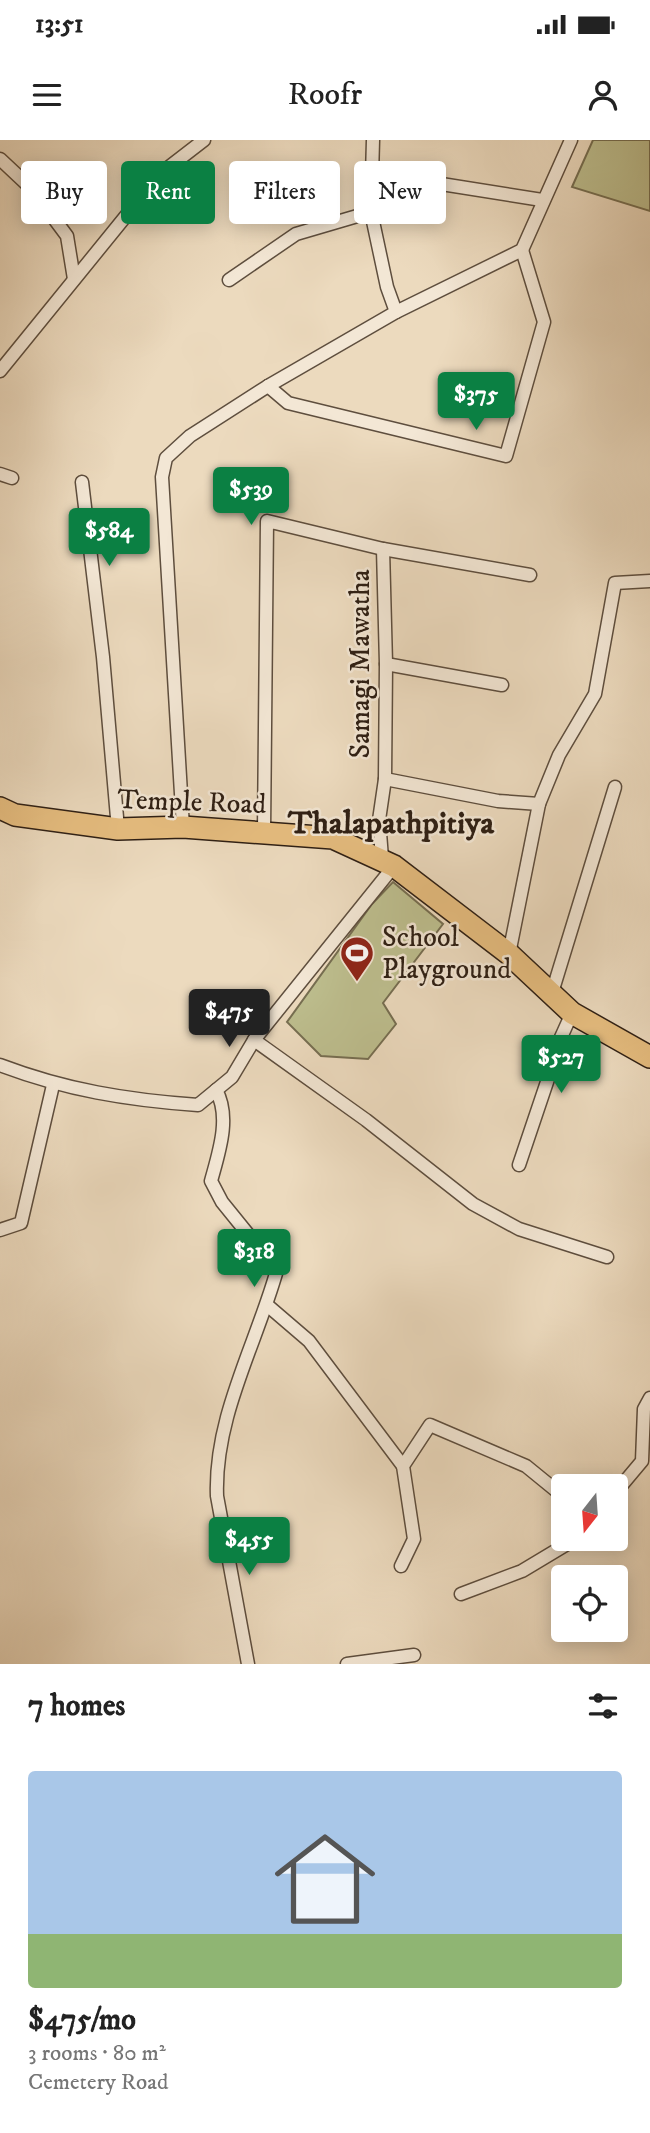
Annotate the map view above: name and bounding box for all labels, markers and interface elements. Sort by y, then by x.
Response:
text: 13:51 [35,8,84,41]
text: Roofr [288,75,362,115]
icon: menu [28,76,66,114]
icon: person [584,76,622,114]
chip: Buy [21,161,107,224]
chip: Rent [121,161,215,224]
chip: Filters [229,161,340,224]
chip: New [354,161,446,224]
pin: $375 [435,372,517,432]
text: $375 [454,380,498,409]
pin: $539 [210,468,292,527]
text: $539 [229,475,273,504]
pin: $584 [68,508,150,568]
text: $584 [85,516,133,545]
street label: Samagi Mawatha [343,569,378,759]
street label: Temple Road [117,782,267,822]
district label: Thalapathpitiya [287,804,494,844]
place label: School Playground [382,920,511,987]
sports icon: School Playground [338,934,376,983]
pin: $475 [188,990,270,1049]
text: $475 [205,997,253,1026]
pin: $527 [520,1035,602,1095]
text: $527 [538,1043,584,1072]
pin: $318 [213,1230,295,1289]
text: $318 [233,1237,275,1266]
north arrow [551,1474,628,1550]
map controls [551,1474,628,1642]
pin: $455 [208,1518,290,1577]
text: $455 [225,1525,273,1554]
button: locate [551,1565,628,1642]
icon: filters [584,1687,622,1725]
text: 7 homes [28,1688,125,1725]
icon: home [262,1816,388,1942]
text: $475/mo [28,2002,136,2039]
text: 3 rooms · 80 m² [28,2039,166,2068]
text: Cemetery Road [28,2068,168,2097]

